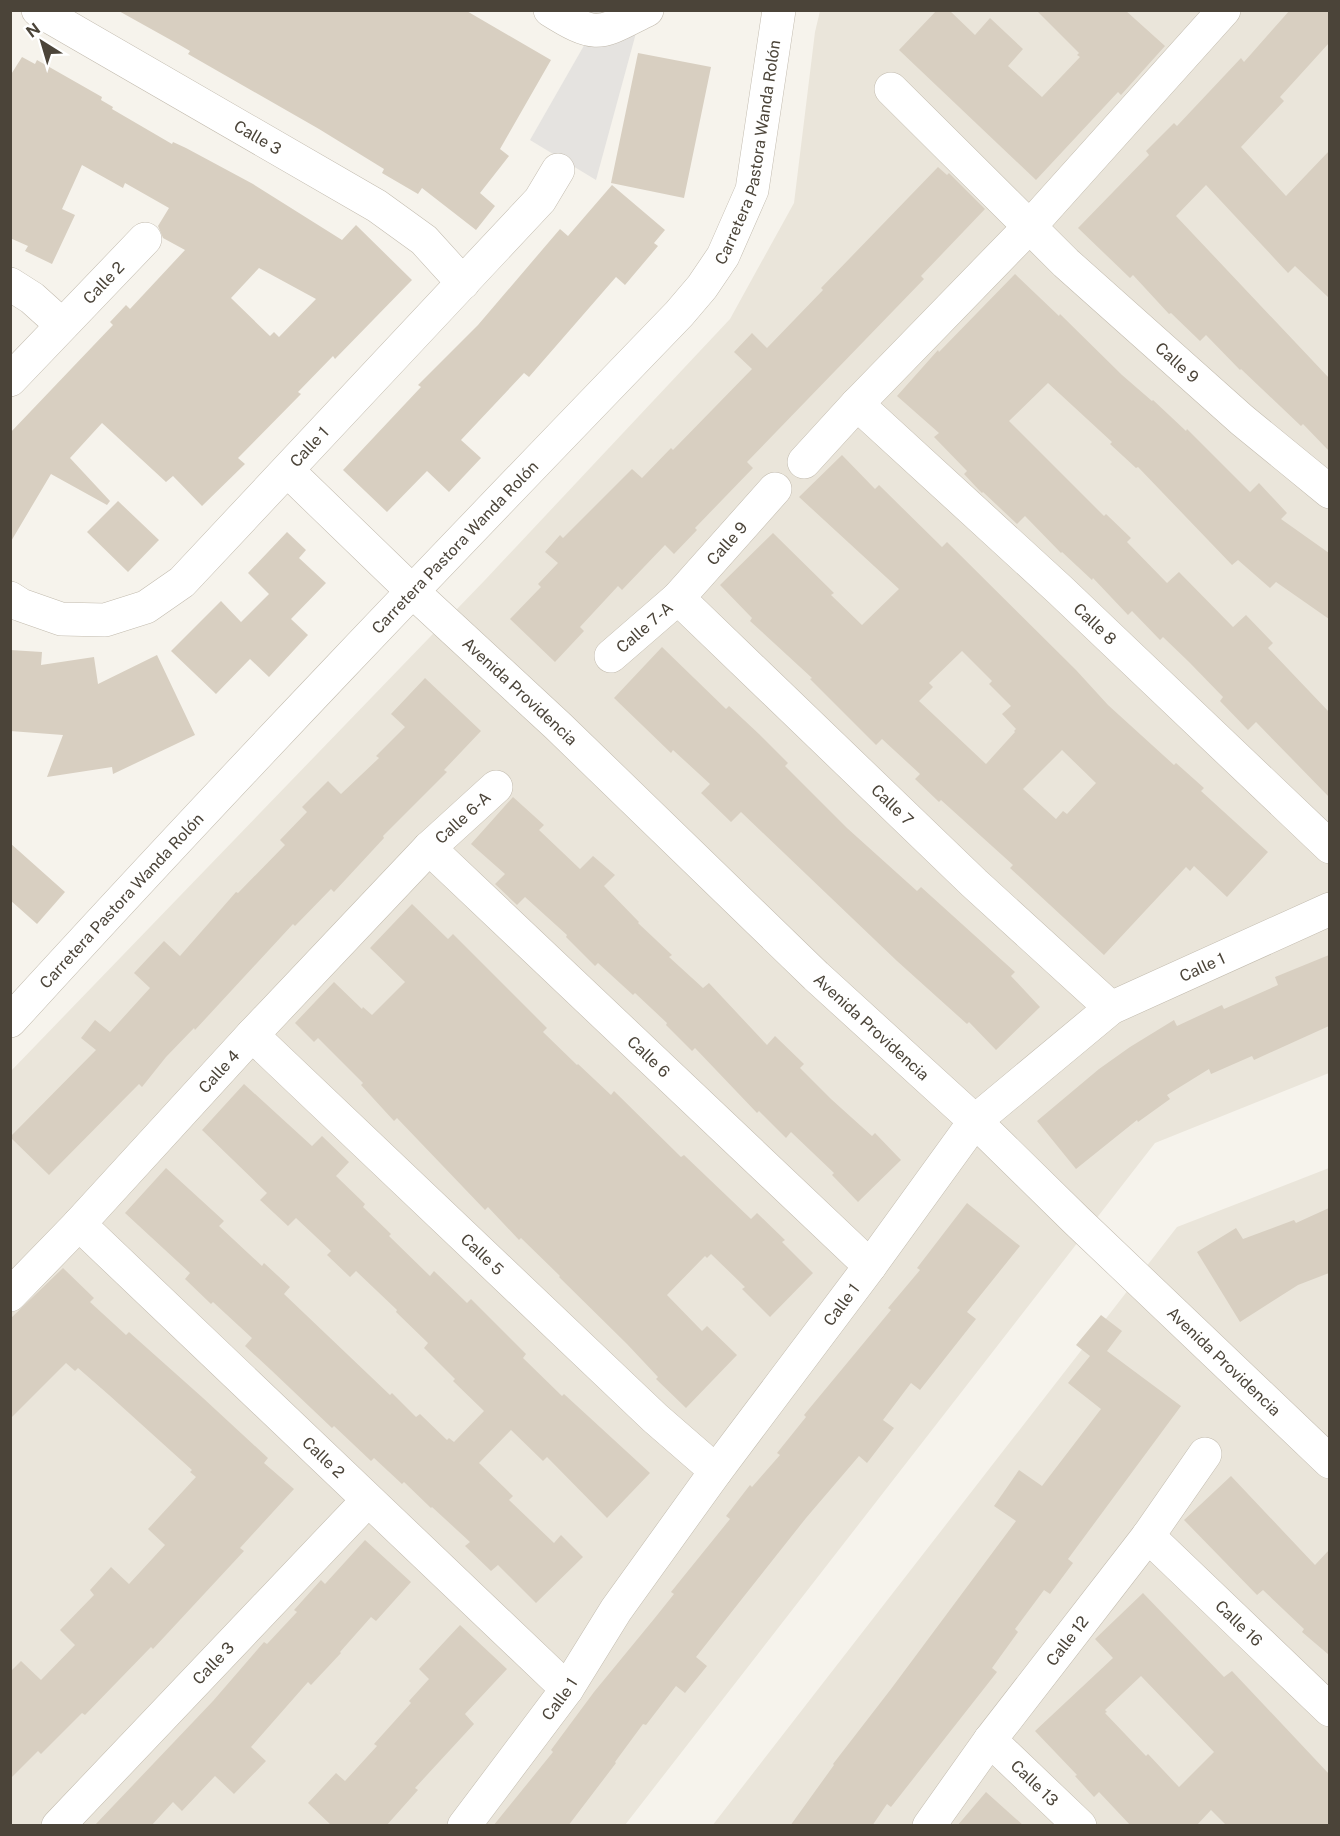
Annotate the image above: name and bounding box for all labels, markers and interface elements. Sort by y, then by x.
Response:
north arrow [12,12,72,72]
text: N [23,19,44,42]
street label: Carretera Pastora Wanda Rolón [711,39,784,269]
street label: Calle 3 [230,116,285,159]
street label: Calle 2 [79,258,128,308]
street label: Calle 9 [1151,338,1203,387]
street label: Calle 1 [286,423,333,471]
street label: Carretera Pastora Wanda Rolón [368,457,542,638]
street label: Calle 9 [703,518,751,569]
street label: Calle 7-A [613,598,677,657]
street label: Calle 8 [1070,599,1120,649]
street label: Avenida Providencia [459,634,581,749]
street label: Calle 7 [867,780,917,830]
street label: Calle 6-A [431,788,495,848]
street label: Carretera Pastora Wanda Rolón [36,809,208,992]
street label: Calle 1 [1177,949,1228,986]
street label: Avenida Providencia [810,970,933,1085]
street label: Calle 6 [623,1032,674,1081]
street label: Calle 4 [195,1046,244,1097]
street label: Calle 5 [457,1230,508,1279]
street label: Calle 1 [820,1280,864,1330]
street label: Avenida Providencia [1163,1303,1285,1420]
street label: Calle 2 [298,1433,348,1482]
street label: Calle 16 [1211,1596,1266,1650]
street label: Calle 12 [1042,1612,1092,1670]
street label: Calle 3 [189,1638,238,1689]
street label: Calle 1 [538,1674,582,1724]
street label: Calle 13 [1007,1756,1062,1810]

